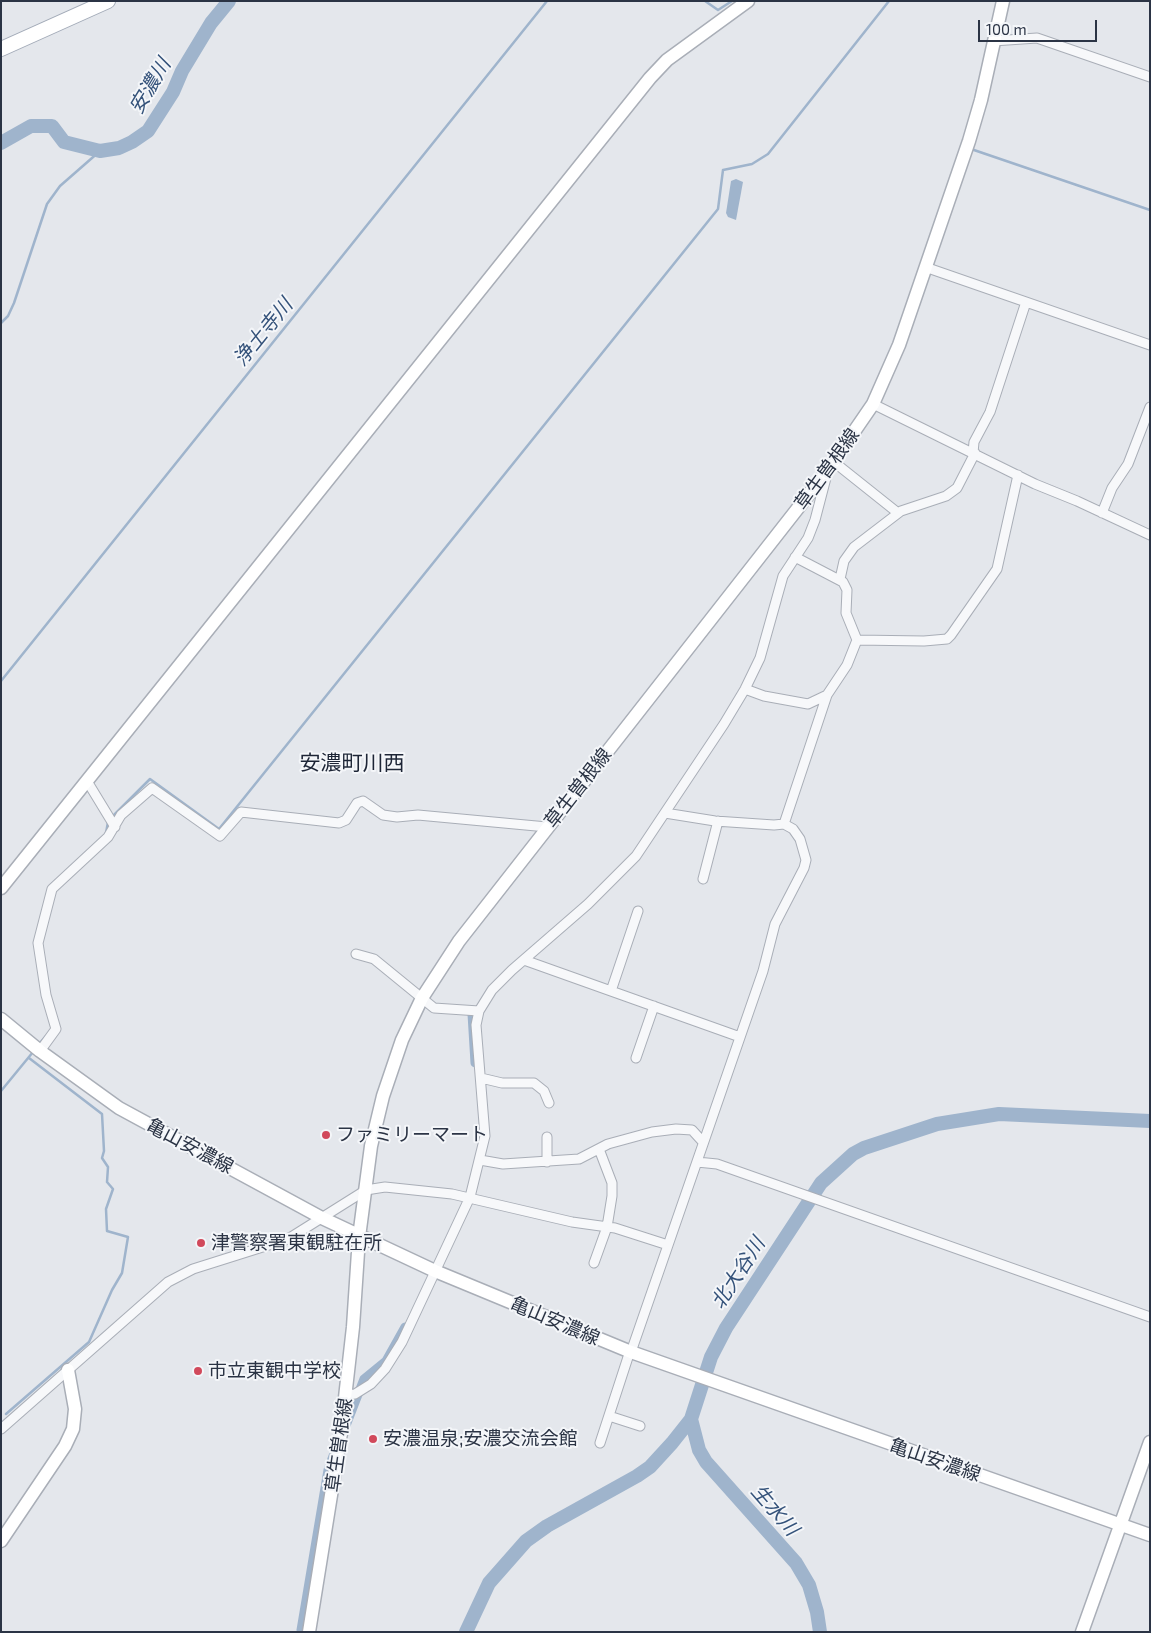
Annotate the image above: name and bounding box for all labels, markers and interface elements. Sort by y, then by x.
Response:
scale bar [981,10,1100,42]
text: 100 m [986,20,1027,38]
water label: 安濃川 [124,54,176,118]
water label: 浄土寺川 [229,293,297,371]
street label: 草生曽根線 [790,424,864,514]
street label: 草生曽根線 [540,744,616,832]
district label: 安濃町川西 [300,750,404,776]
street label: 亀山安濃線 [143,1114,237,1178]
place label: ファミリーマート [336,1124,488,1146]
marker: ファミリーマート [320,1129,332,1141]
place label: 津警察署東観駐在所 [211,1232,382,1254]
water label: 北大谷川 [706,1233,770,1313]
marker: 津警察署東観駐在所 [195,1237,207,1249]
street label: 亀山安濃線 [507,1292,603,1350]
place label: 市立東観中学校 [208,1360,341,1382]
marker: 市立東観中学校 [192,1365,204,1377]
street label: 草生曽根線 [321,1396,357,1494]
place label: 安濃温泉;安濃交流会館 [383,1428,578,1450]
marker: 安濃温泉;安濃交流会館 [367,1433,379,1445]
street label: 亀山安濃線 [886,1434,984,1486]
water label: 生水川 [746,1479,804,1541]

